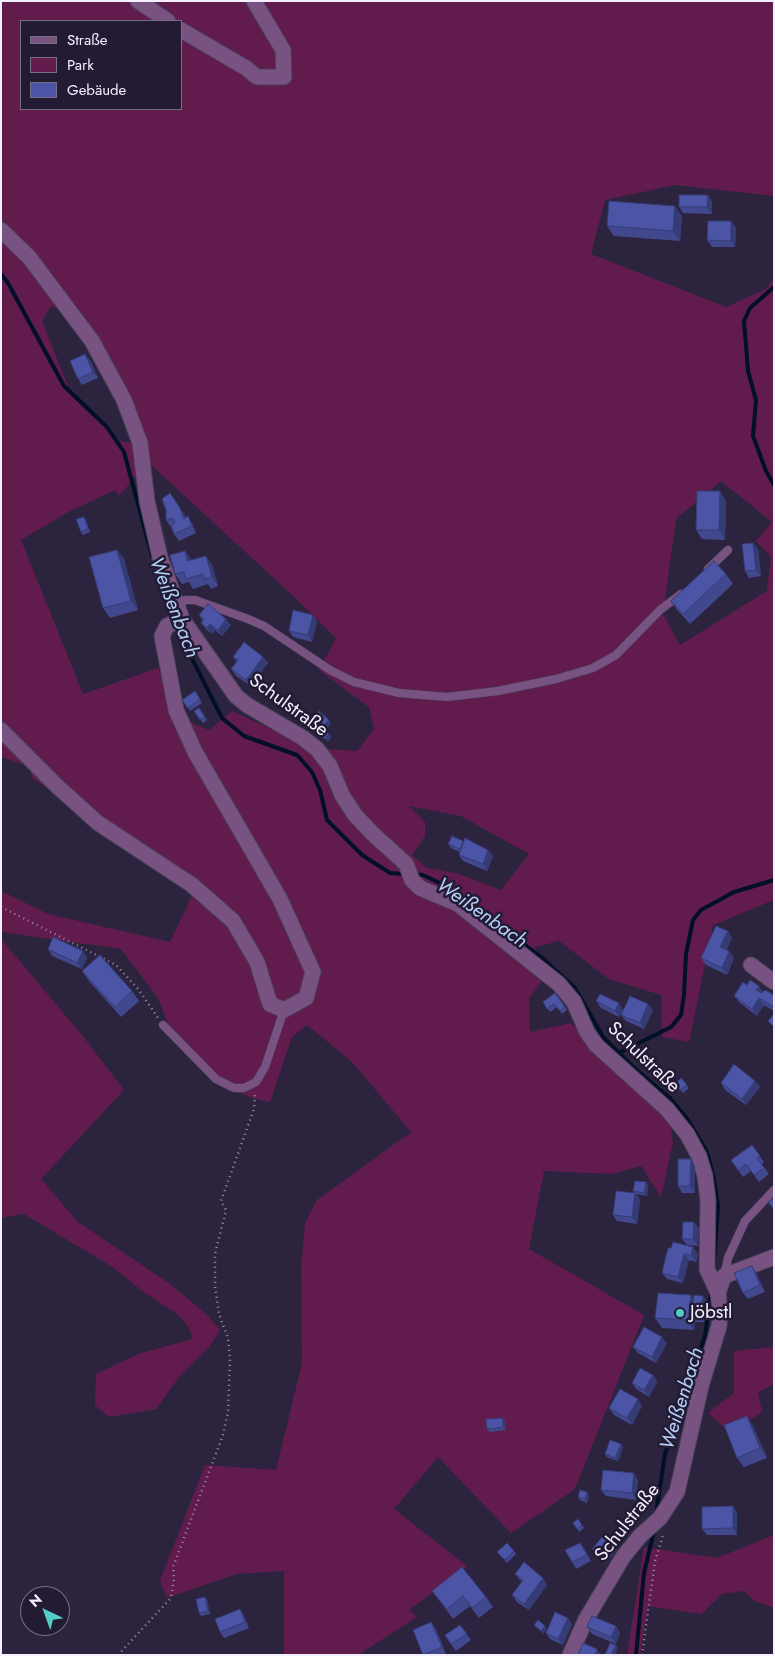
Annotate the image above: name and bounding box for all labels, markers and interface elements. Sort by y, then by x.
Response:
legend [20,20,182,110]
text: Straße [67,29,107,51]
text: Park [67,54,94,76]
text: Gebäude [67,79,126,101]
water label: Weißenbach [143,554,203,662]
street label: Schulstraße [244,670,332,742]
water label: Weißenbach [431,874,531,954]
street label: Schulstraße [602,1018,684,1098]
place label: Jöbstl [690,1302,732,1324]
marker: Jöbstl [674,1307,686,1319]
water label: Weißenbach [656,1345,710,1453]
street label: Schulstraße [591,1480,665,1566]
north arrow [20,1586,70,1636]
text: N [25,1589,46,1612]

